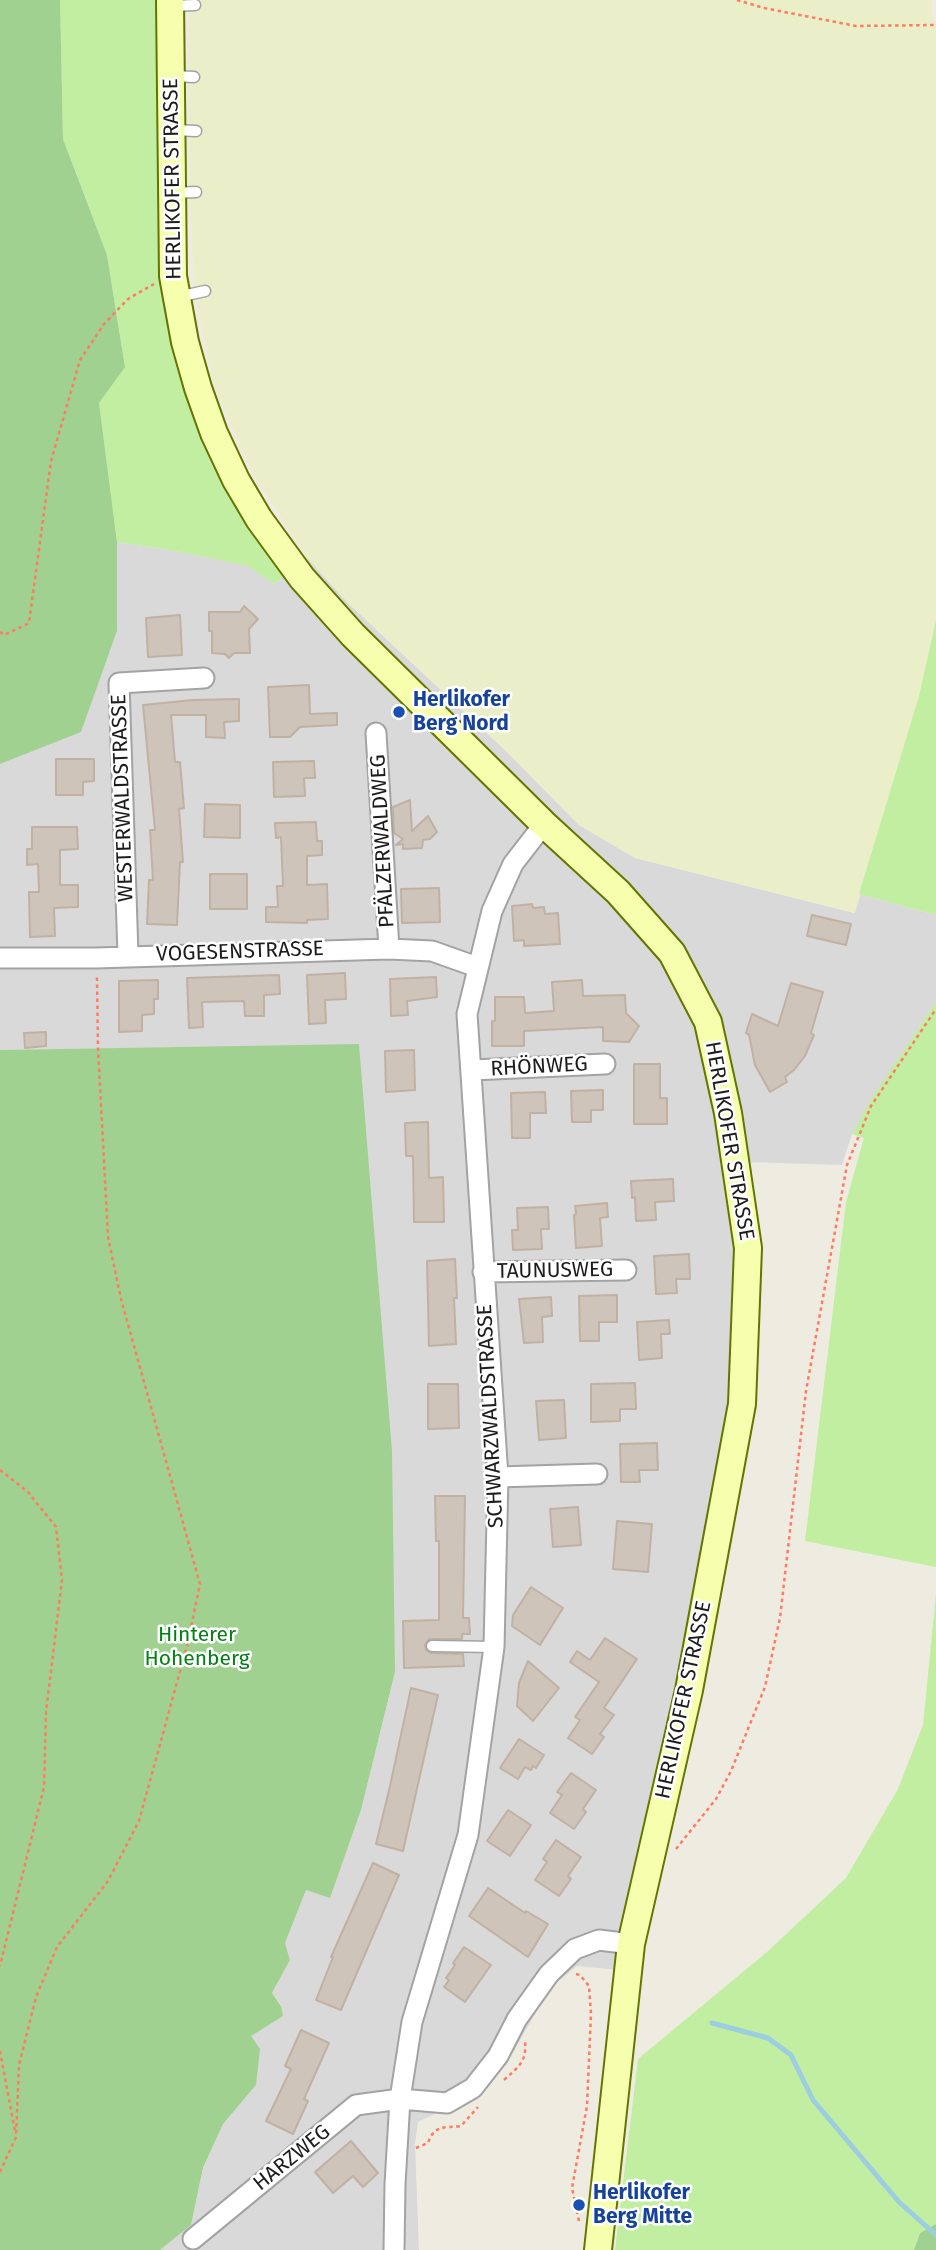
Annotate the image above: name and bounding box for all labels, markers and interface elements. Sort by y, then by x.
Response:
street label: HERLIKOFER STRASSE [159,78,187,280]
place label: Herlikofer Berg Nord [413,687,510,737]
street label: WESTERWALDSTRASSE [107,694,139,902]
marker: Herlikofer Berg Nord [391,704,407,720]
street label: PFÄLZERWALDWEG [366,754,400,928]
street label: VOGESENSTRASSE [156,936,324,968]
street label: HERLIKOFER STRASSE [699,1039,759,1243]
street label: RHÖNWEG [490,1052,588,1082]
street label: TAUNUSWEG [497,1257,613,1285]
street label: SCHWARZWALDSTRASSE [473,1303,509,1529]
street label: HERLIKOFER STRASSE [651,1599,717,1801]
park label: Hinterer Hohenberg [144,1622,250,1672]
street label: HARZWEG [249,2119,335,2197]
place label: Herlikofer Berg Mitte [593,2180,692,2230]
marker: Herlikofer Berg Mitte [571,2197,587,2213]

